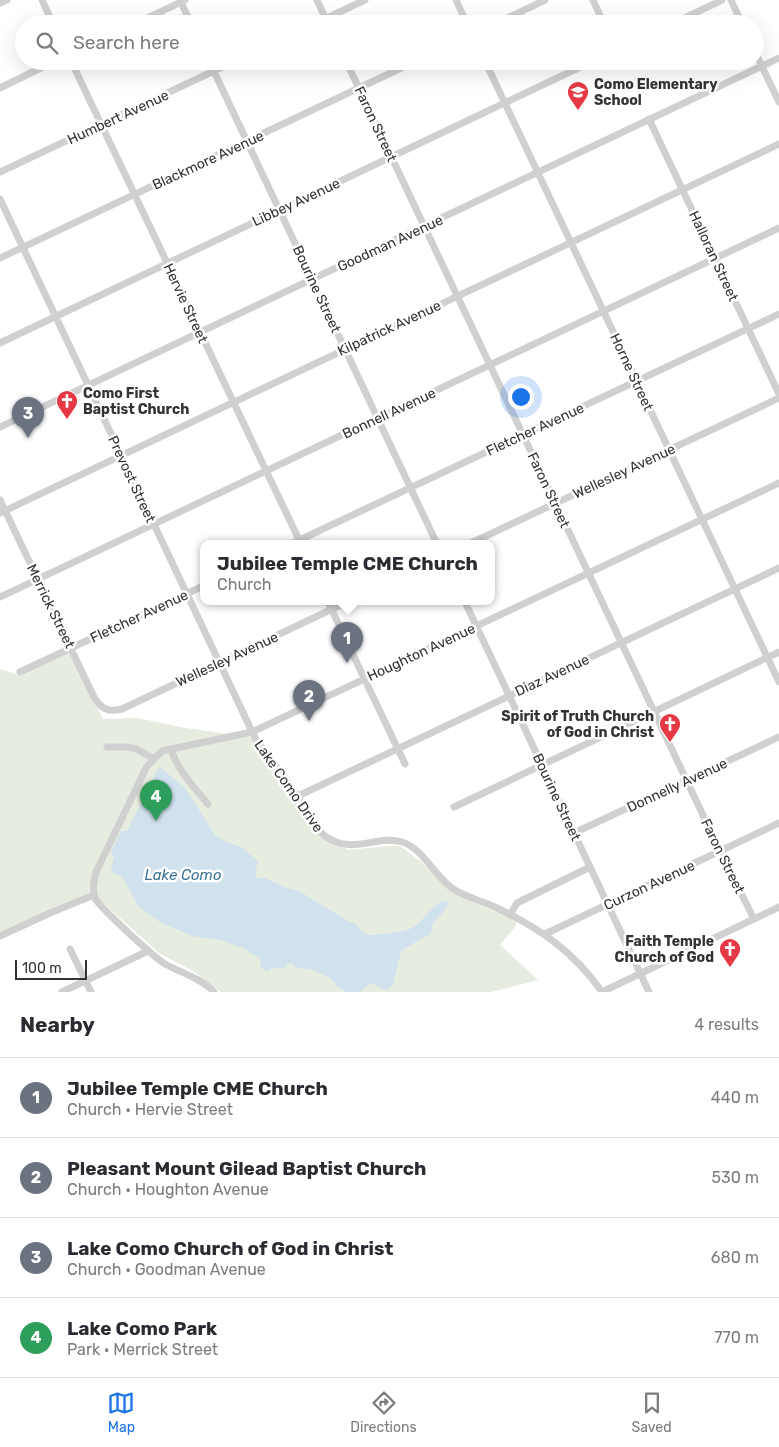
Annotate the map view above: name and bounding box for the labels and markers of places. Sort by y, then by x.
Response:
place label: Como Elementary School [594,76,718,109]
school or university icon: Como Elementary School [566,80,590,111]
place label: Como First Baptist Church [83,385,189,418]
church icon: Como First Baptist Church [55,389,79,420]
pin: 3 [12,397,44,438]
pin: 1 [331,622,363,663]
pin: 2 [293,680,325,721]
place label: Spirit of Truth Church of God in Christ [501,708,654,741]
church icon: Spirit of Truth Church of God in Christ [658,712,682,743]
pin: 4 [140,780,172,821]
place label: Faith Temple Church of God [615,933,714,966]
church icon: Faith Temple Church of God [718,937,742,968]

